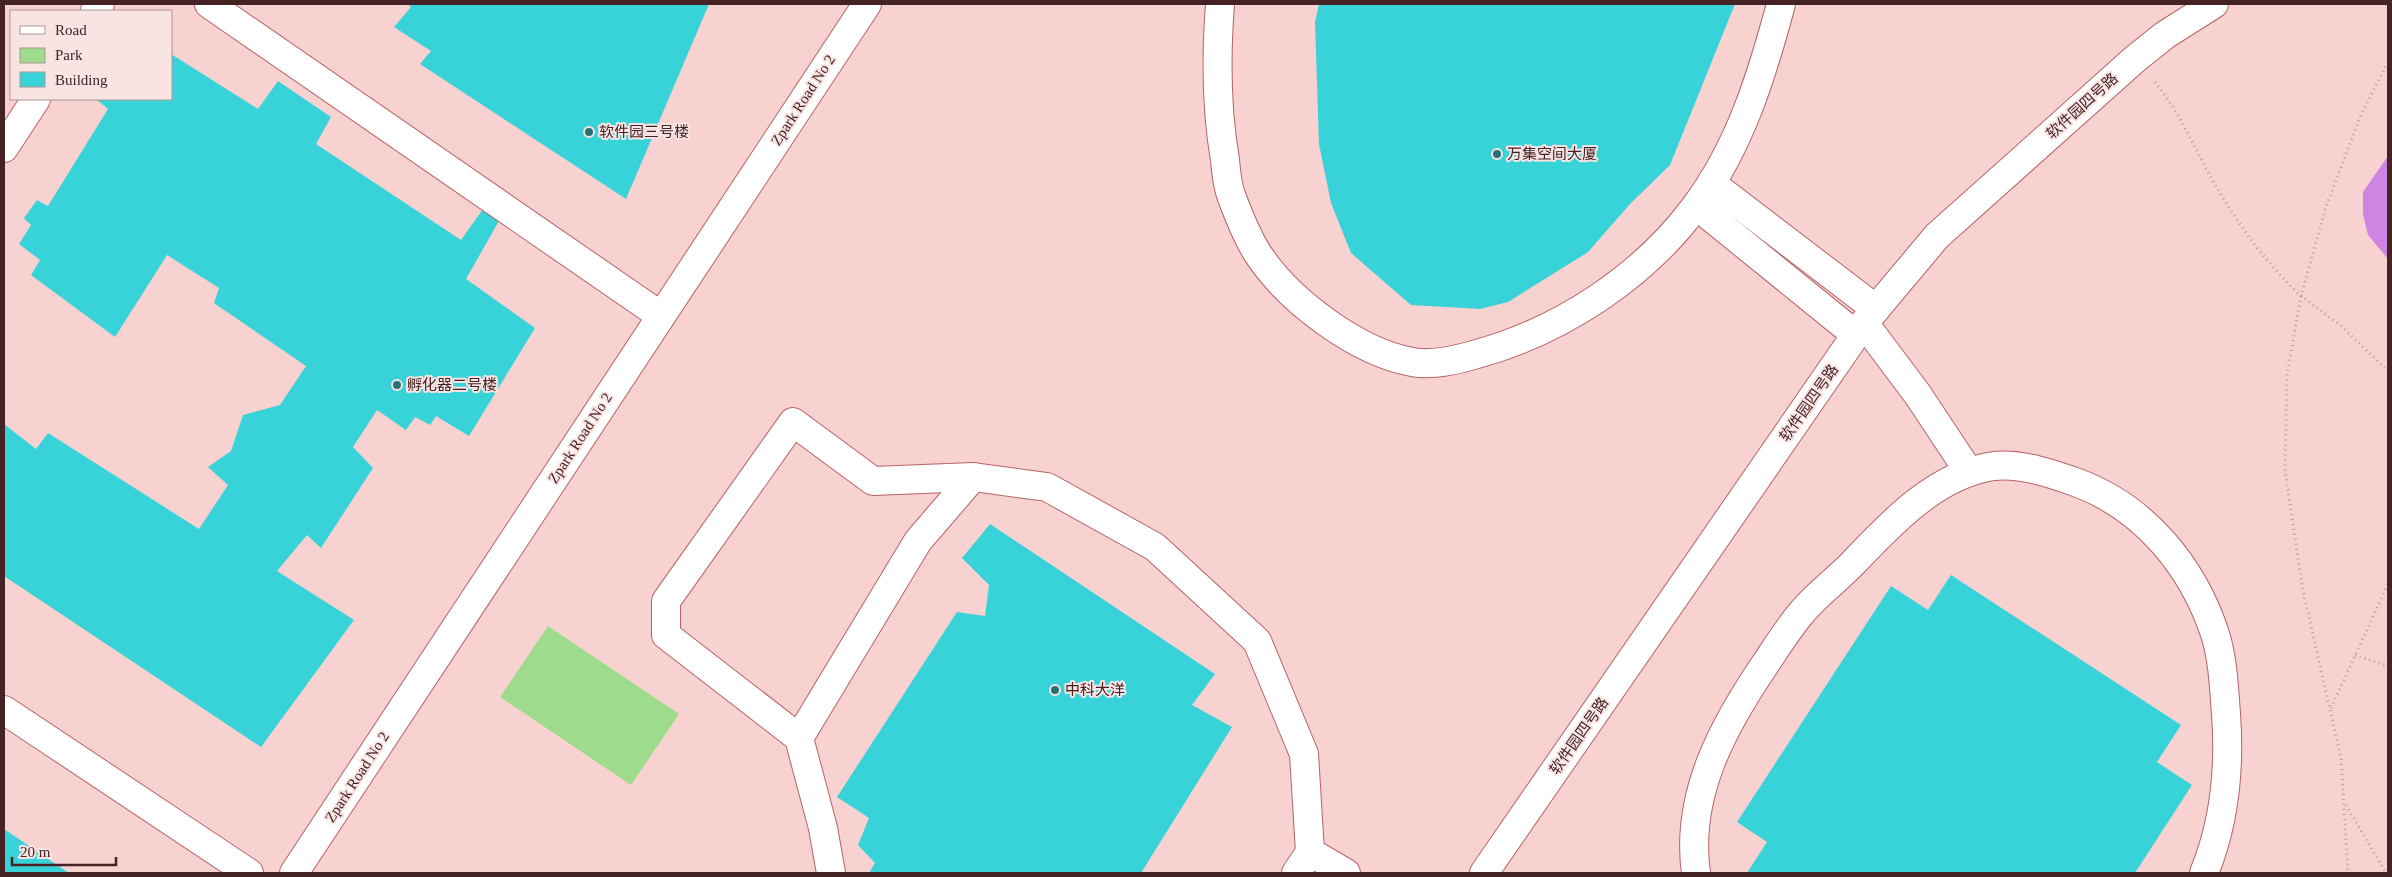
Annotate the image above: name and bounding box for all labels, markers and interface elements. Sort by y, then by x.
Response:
legend [10,10,172,100]
text: Road [55,22,87,38]
text: Park [55,47,83,63]
street label: Zpark Road No 2 [768,52,838,148]
street label: 软件园四号路 [2043,69,2121,142]
text: Building [55,72,108,88]
place label: 软件园三号楼 [599,123,689,140]
marker: 软件园三号楼 [583,126,595,138]
place label: 万集空间大厦 [1507,146,1597,162]
marker: 万集空间大厦 [1491,148,1503,160]
street label: 软件园四号路 [1776,361,1841,444]
place label: 孵化器二号楼 [407,376,497,393]
marker: 孵化器二号楼 [391,379,403,391]
street label: Zpark Road No 2 [545,390,615,486]
place label: 中科大洋 [1065,682,1125,698]
marker: 中科大洋 [1049,684,1061,696]
street label: 软件园四号路 [1546,694,1611,777]
street label: Zpark Road No 2 [322,729,392,825]
scale bar [12,834,116,866]
text: 20 m [20,844,51,860]

